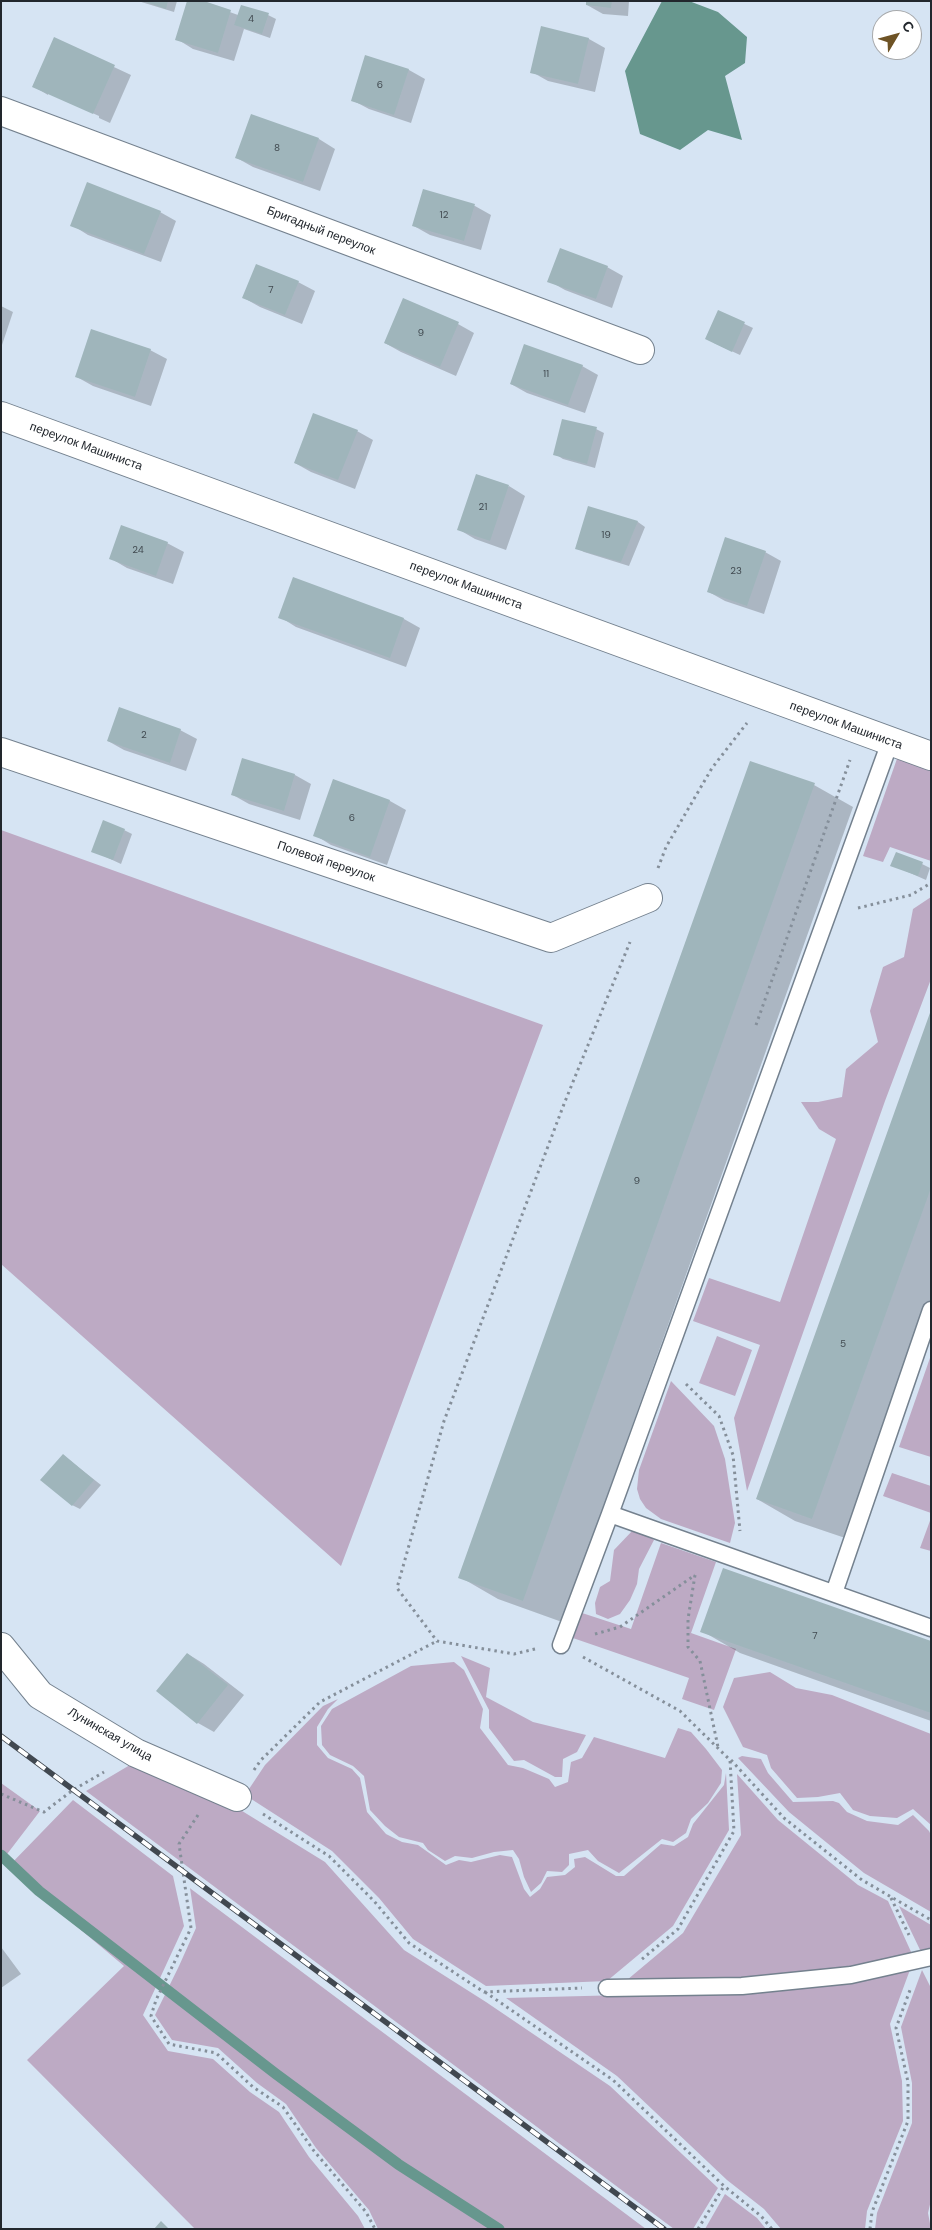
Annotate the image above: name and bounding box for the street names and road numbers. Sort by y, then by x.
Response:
street label: Бригадный переулок [265,204,377,258]
street label: переулок Машиниста [28,420,144,474]
street label: переулок Машиниста [408,559,524,613]
street label: переулок Машиниста [788,699,904,753]
street label: Полевой переулок [275,838,377,886]
street label: Лунинская улица [65,1705,155,1765]

